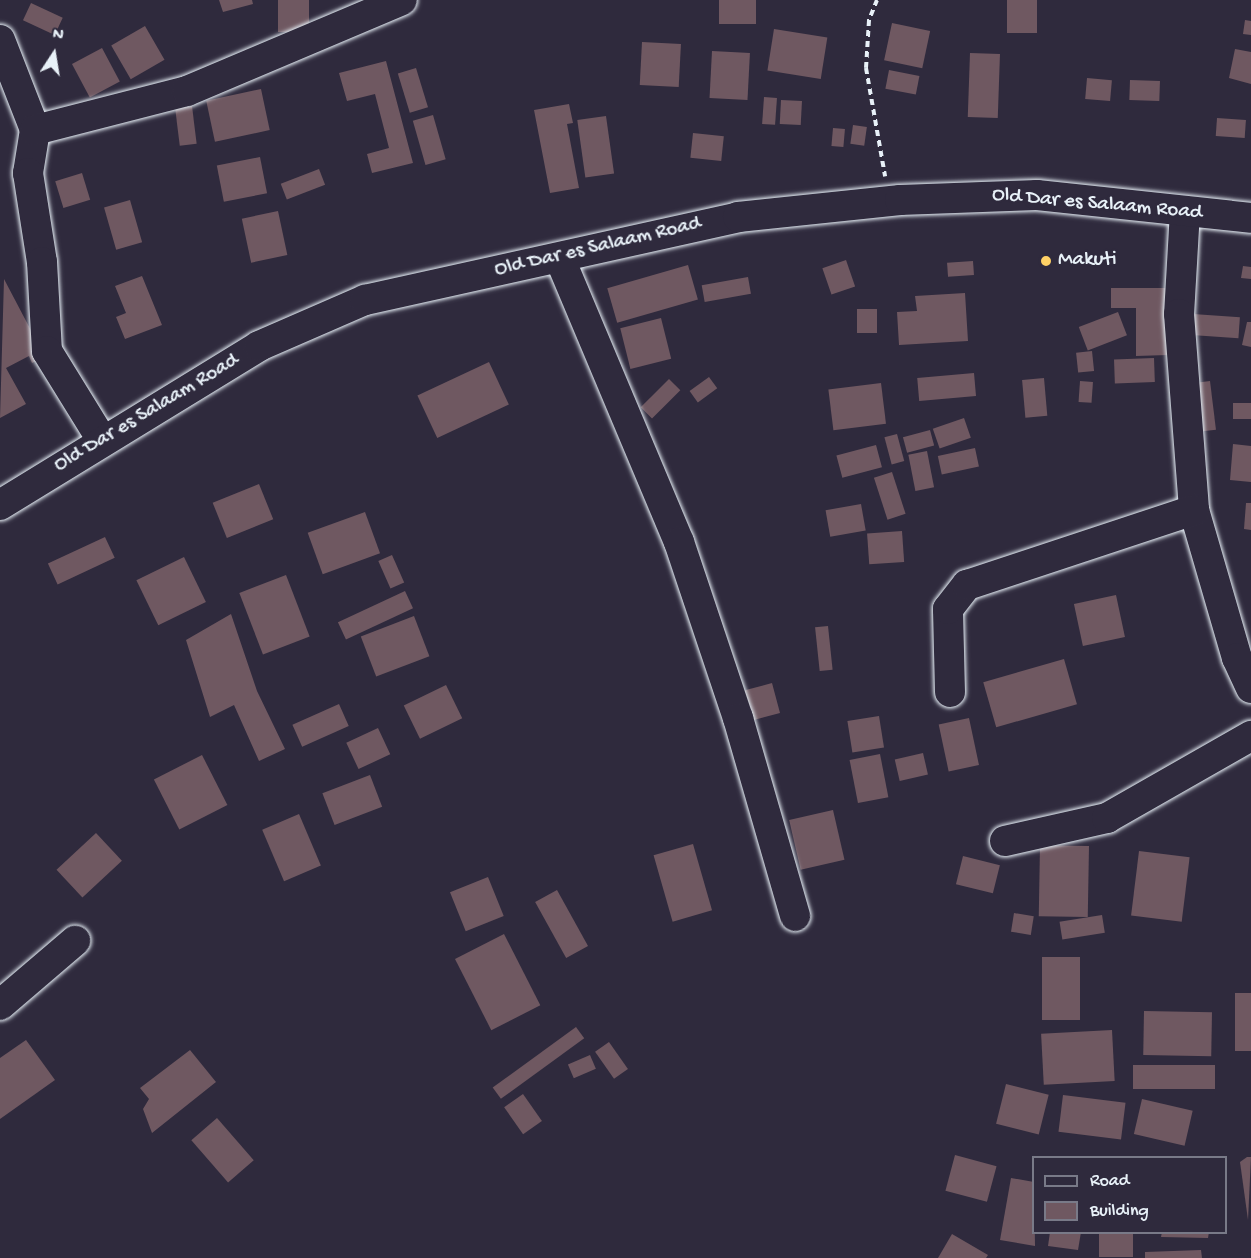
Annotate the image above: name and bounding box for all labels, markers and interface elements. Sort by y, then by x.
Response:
north arrow [24,24,84,84]
text: N [51,26,65,46]
street label: Old Dar es Salaam Road [991,183,1203,227]
street label: Old Dar es Salaam Road [492,212,704,284]
place label: Makuti [1058,248,1117,274]
marker: Makuti [1039,254,1053,268]
street label: Old Dar es Salaam Road [50,349,244,479]
legend [1032,1156,1227,1234]
text: Road [1090,1171,1129,1192]
text: Building [1090,1201,1149,1222]

